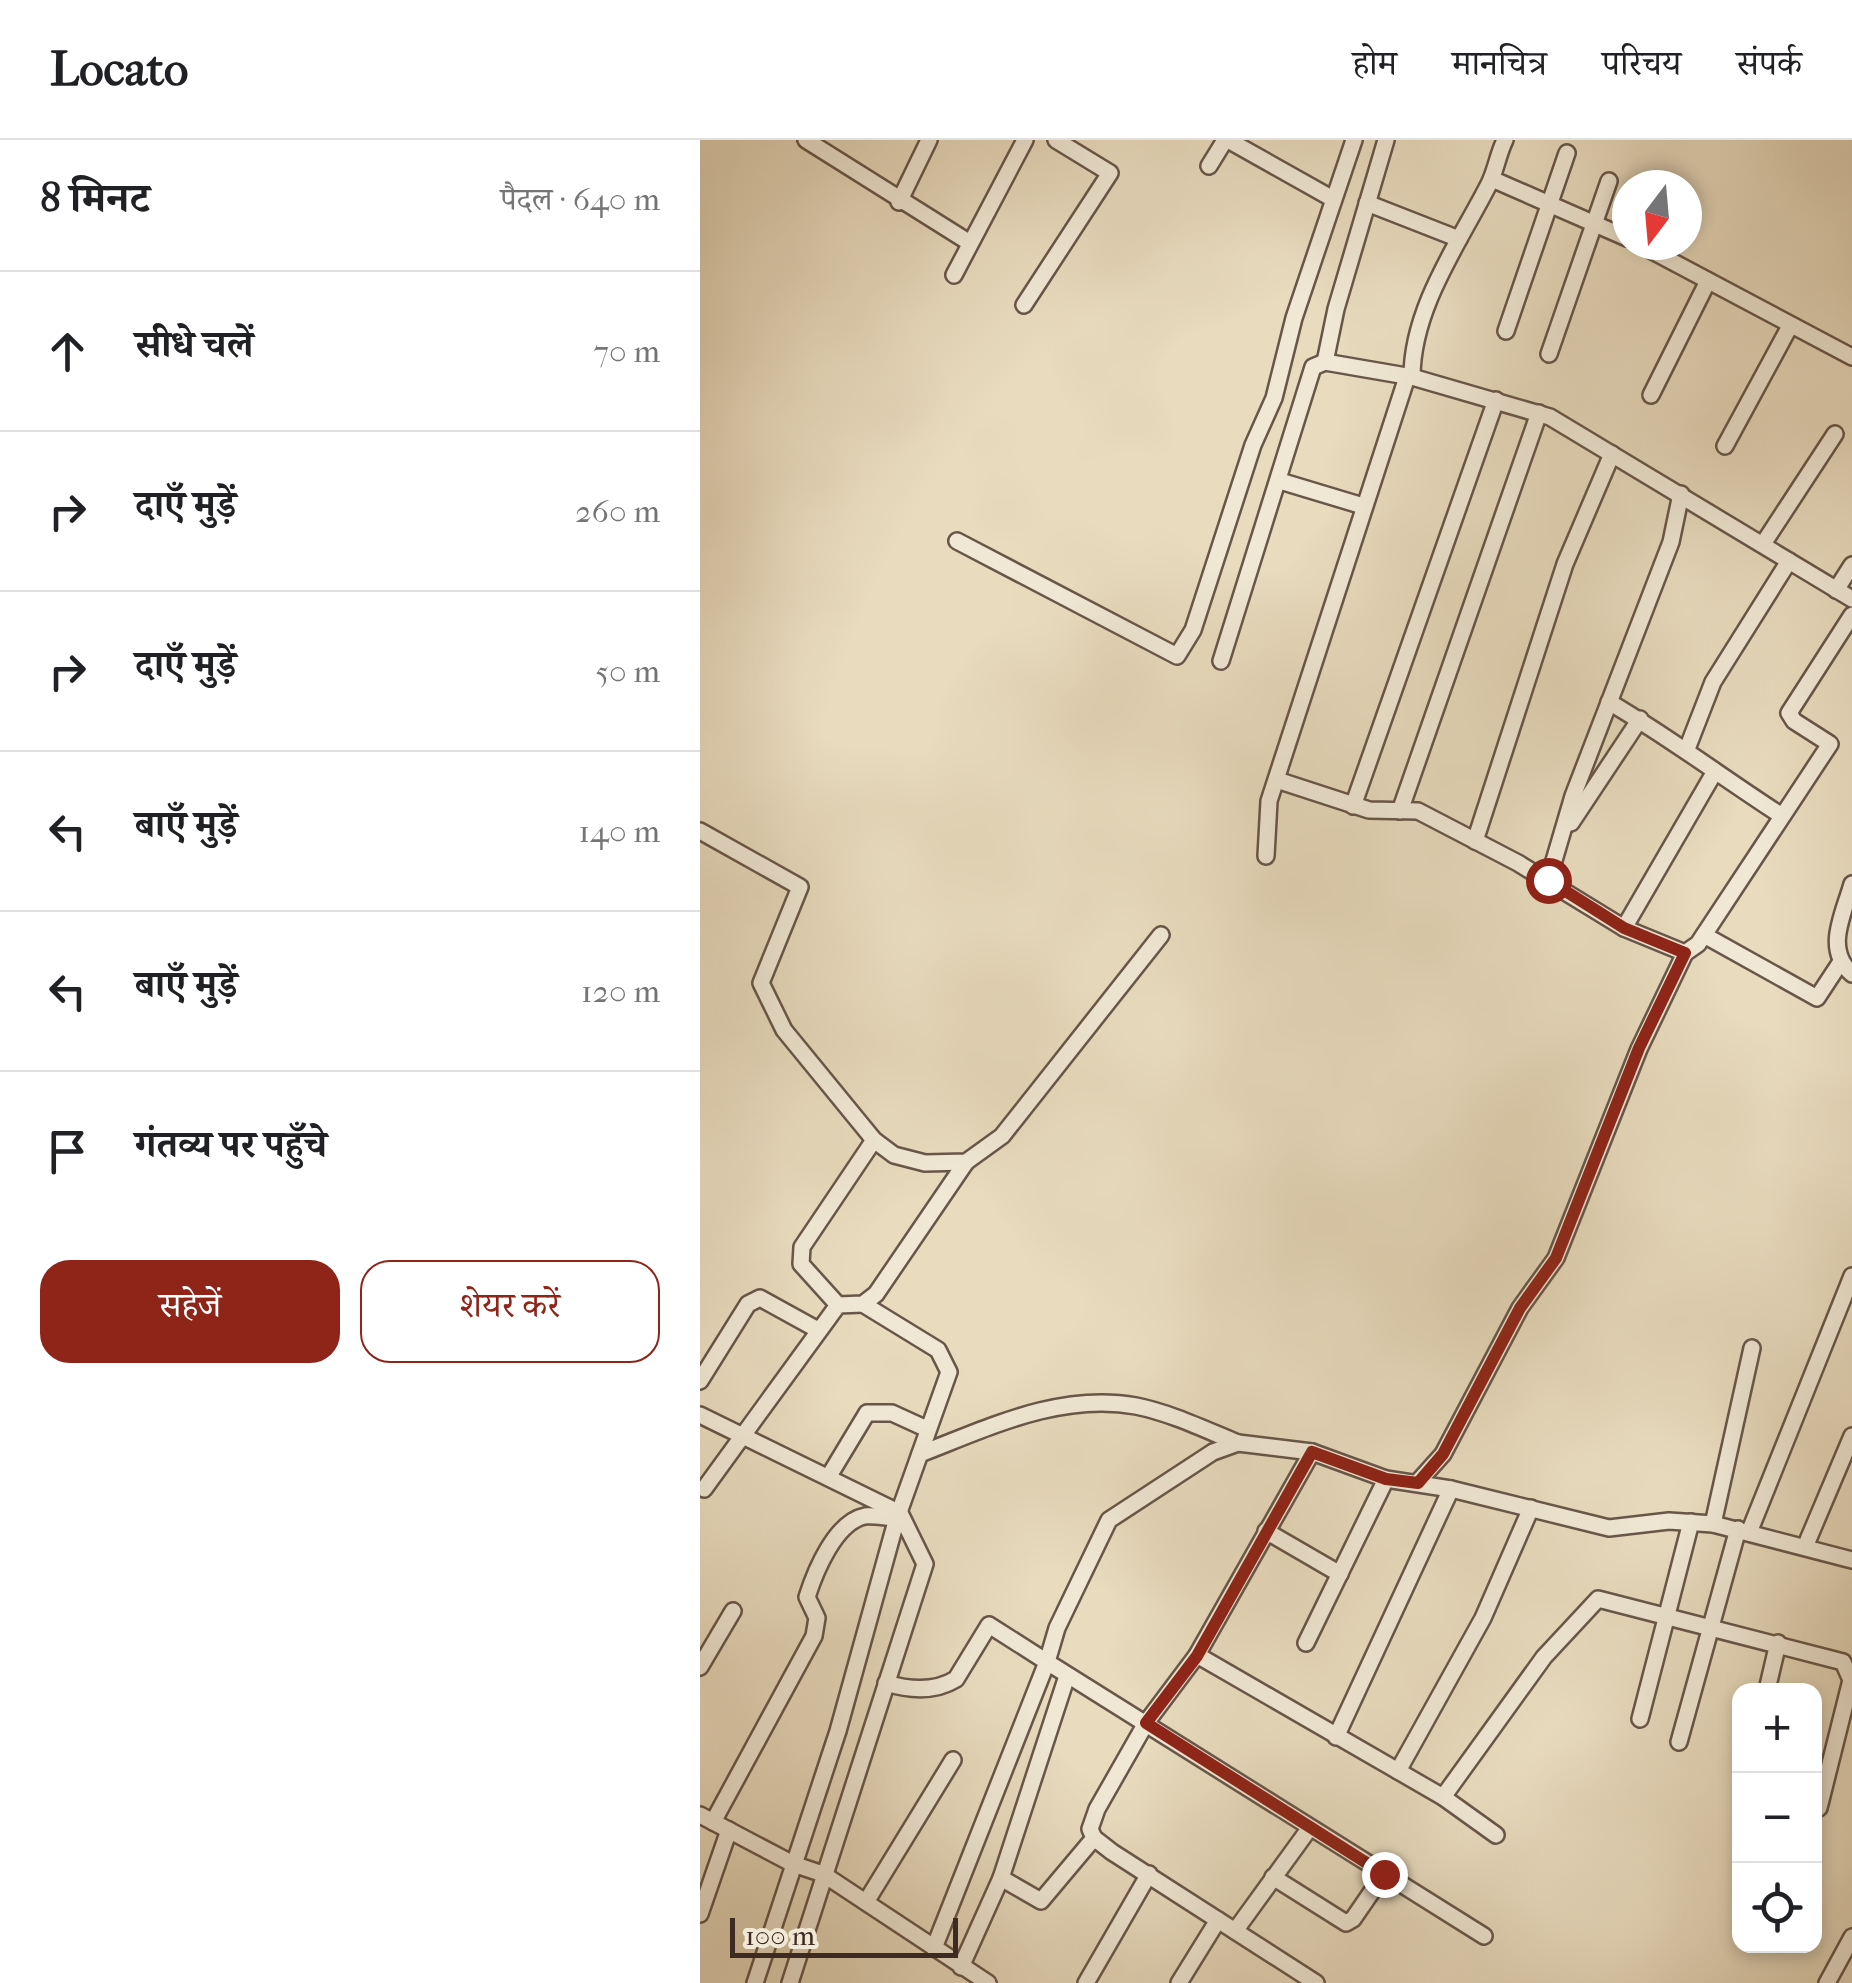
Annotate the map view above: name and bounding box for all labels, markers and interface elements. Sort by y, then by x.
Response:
text: Locato [50,41,188,97]
text: होम [1352,43,1397,84]
text: मानचित्र [1452,43,1547,84]
text: परिचय [1602,43,1681,84]
text: संपर्क [1736,43,1802,84]
north arrow [1612,170,1702,260]
text: 8 मिनट [40,174,150,223]
text: पैदल · 640 m [500,181,660,218]
text: सीधे चलें [135,322,253,367]
icon: ahead [40,324,95,379]
text: 70 m [594,333,660,370]
text: दाएँ मुड़ें [135,482,236,527]
icon: right [40,484,95,539]
text: 260 m [575,493,660,530]
text: दाएँ मुड़ें [135,642,236,687]
icon: right [40,644,95,699]
text: 50 m [595,653,660,690]
text: बाएँ मुड़ें [135,802,237,847]
icon: left [40,804,95,859]
text: 140 m [579,813,660,850]
route start [1526,858,1572,904]
text: बाएँ मुड़ें [135,962,237,1007]
icon: left [40,964,95,1019]
text: 120 m [581,973,660,1010]
text: गंतव्य पर पहुँचे [135,1122,327,1167]
icon: arrive [40,1124,95,1179]
button: सहेजें [40,1260,340,1363]
button: शेयर करें [360,1260,660,1363]
map controls [1732,1683,1822,1953]
button: + [1732,1683,1822,1773]
button: − [1732,1773,1822,1863]
route end [1362,1852,1408,1898]
button: locate [1732,1863,1822,1953]
scale bar [730,1913,958,1958]
text: 100 m [745,1919,815,1952]

